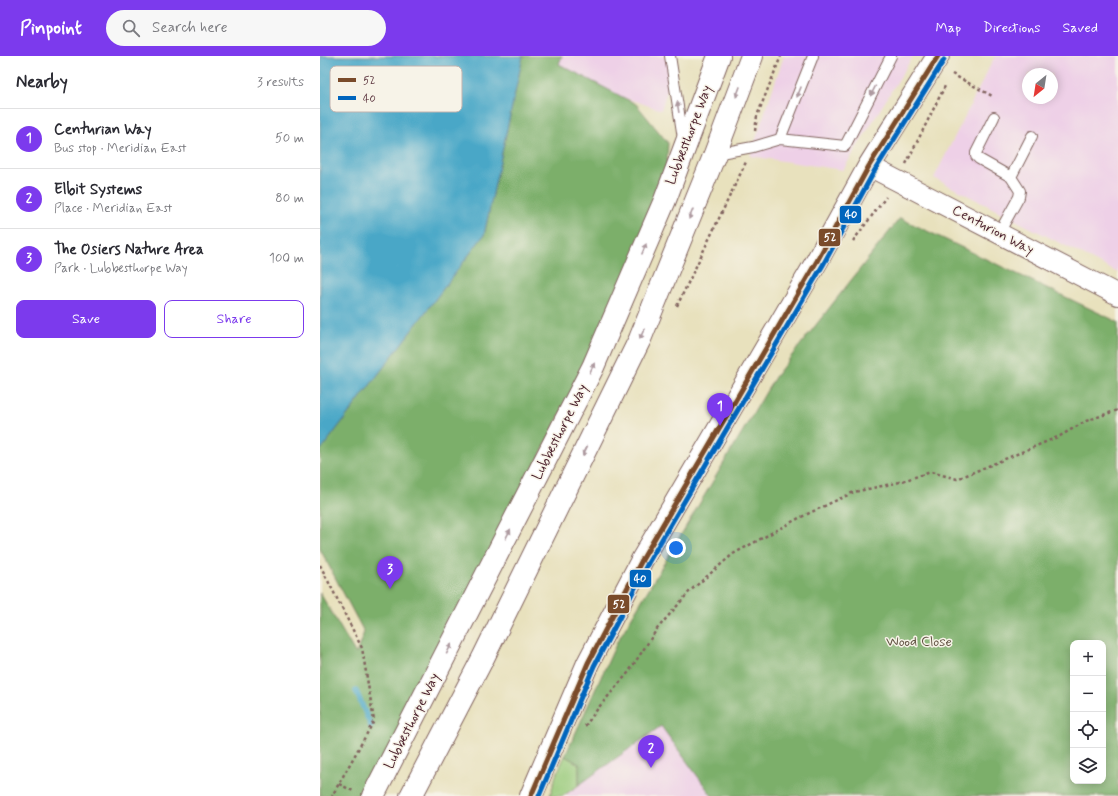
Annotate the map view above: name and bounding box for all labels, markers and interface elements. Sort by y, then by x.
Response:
search box [106,10,386,46]
text: Pinpoint [20,16,82,41]
icon: search [120,17,142,39]
text: Search here [152,18,228,38]
text: Map [935,19,961,37]
text: Directions [983,19,1041,37]
text: Saved [1063,19,1098,37]
legend [330,66,462,112]
north arrow [1022,68,1058,104]
text: Nearby [16,71,68,93]
text: 3 results [257,74,304,91]
text: 52 [363,74,376,88]
street label: Lubbesthorpe Way [662,83,716,187]
one-way arrow [870,85,876,97]
one-way arrow [735,87,741,99]
one-way arrow [795,87,801,99]
text: 40 [363,92,376,106]
one-way arrow [675,101,681,113]
text: Centurian Way [54,120,152,140]
text: 1 [26,130,32,147]
text: 50 m [275,130,304,147]
text: Bus stop · Meridian East [54,140,187,157]
text: Elbit Systems [54,180,142,200]
text: 2 [26,190,32,207]
text: 80 m [275,190,304,207]
text: Place · Meridian East [54,200,172,217]
street label: Centurion Way [949,201,1037,259]
line badge: 40 [839,205,862,224]
one-way arrow [688,208,694,219]
text: 40 [845,208,857,222]
line badge: 52 [818,228,841,247]
text: 52 [824,231,836,245]
text: The Osiers Nature Area [54,240,204,260]
one-way arrow [641,243,647,254]
text: 3 [26,250,32,267]
text: 100 m [269,250,304,267]
text: Park · Lubbesthorpe Way [54,260,188,277]
button: Save [16,300,156,338]
button: Share [164,300,304,338]
one-way arrow [639,328,645,340]
one-way arrow [589,362,595,374]
street label: Lubbesthorpe Way [528,381,592,483]
pin: 1 [707,393,733,426]
one-way arrow [582,445,588,457]
one-way arrow [505,528,511,539]
your location [666,538,686,558]
pin: 3 [377,556,403,589]
line badge: 40 [629,569,652,588]
text: 40 [634,572,646,586]
line badge: 52 [607,594,630,614]
text: 52 [613,598,625,612]
park label: Wood Close [886,633,952,651]
map controls [1070,640,1106,784]
button: + [1070,640,1106,676]
one-way arrow [446,644,452,655]
street label: Lubbesthorpe Way [380,670,444,772]
button: − [1070,676,1106,712]
button: locate [1070,712,1106,748]
pin: 2 [638,735,664,768]
button: layers [1070,748,1106,784]

